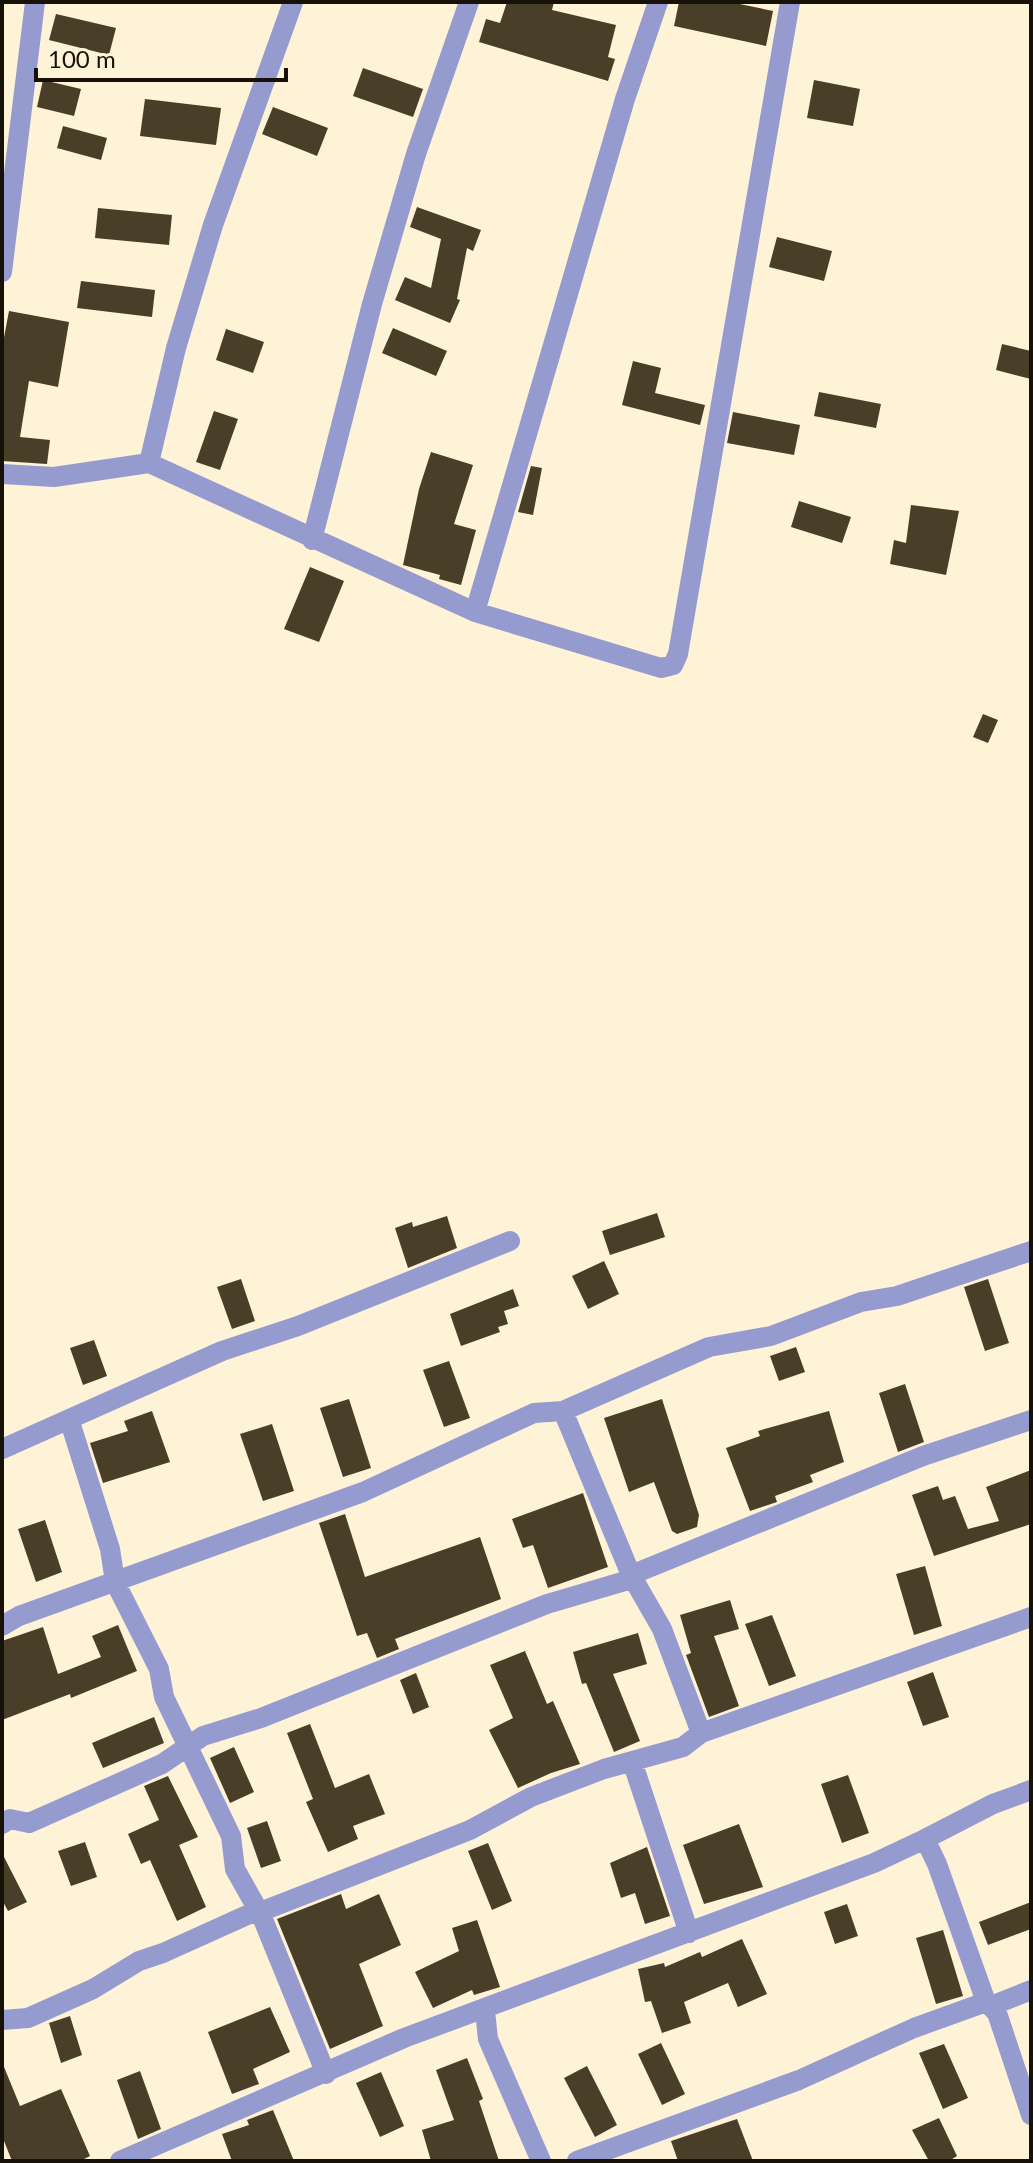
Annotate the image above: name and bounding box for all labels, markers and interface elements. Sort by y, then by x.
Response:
scale bar [36,32,286,82]
text: 100 m [48,44,116,73]

